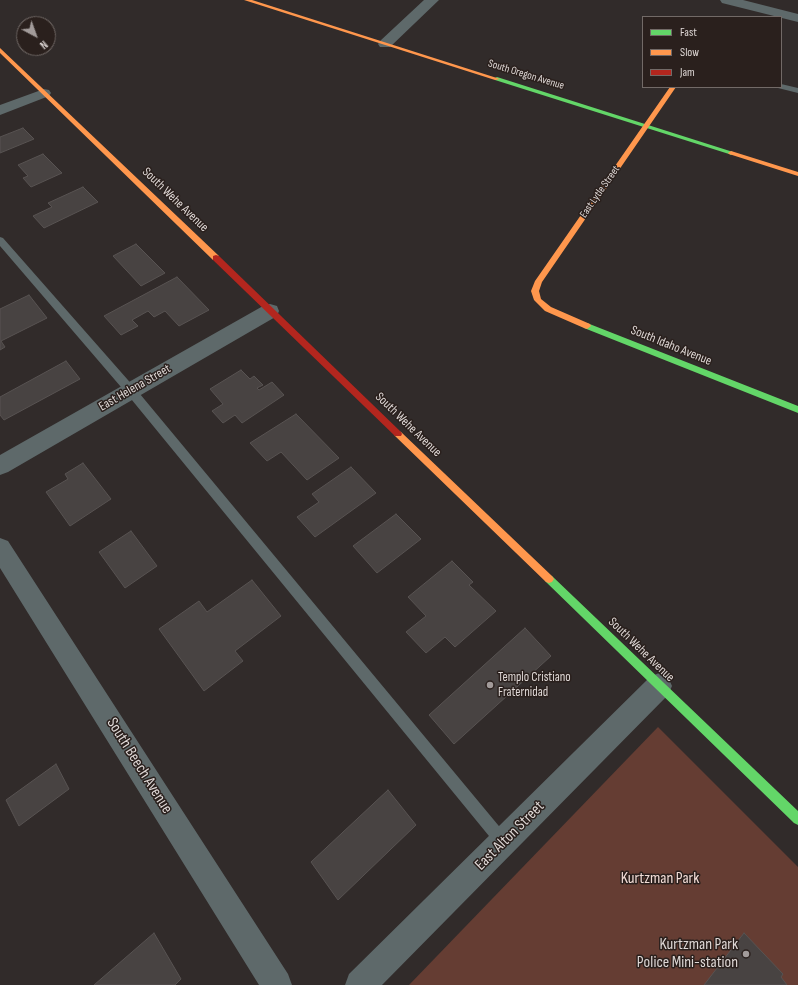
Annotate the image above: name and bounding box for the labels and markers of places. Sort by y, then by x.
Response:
place label: Templo Cristiano Fraternidad [498,670,571,701]
marker: Templo Cristiano Fraternidad [485,680,495,690]
place label: Kurtzman Park Police Mini-station [637,935,738,973]
marker: Kurtzman Park Police Mini-station [741,949,751,959]

